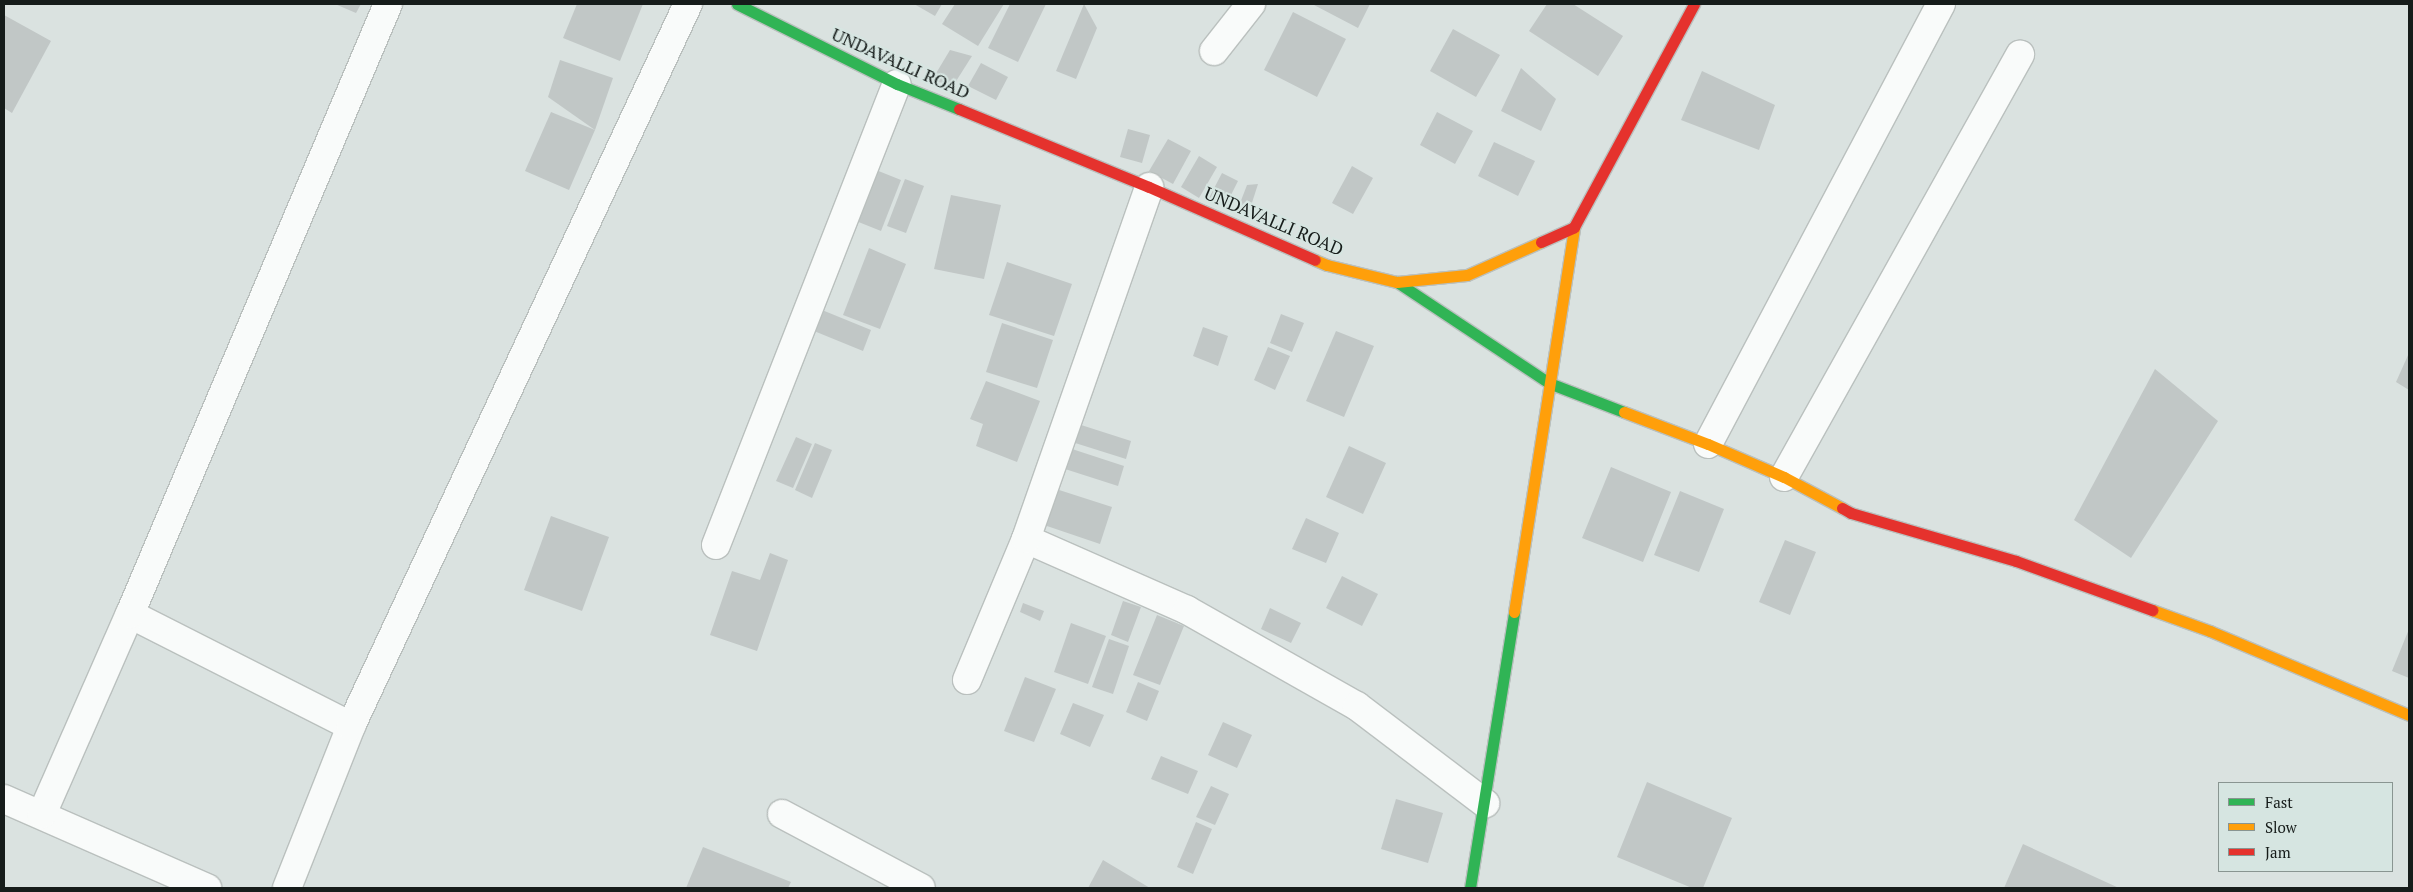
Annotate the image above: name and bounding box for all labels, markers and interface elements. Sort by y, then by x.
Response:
street label: UNDAVALLI ROAD [829,23,973,103]
street label: UNDAVALLI ROAD [1201,182,1347,260]
legend [2218,782,2393,872]
text: Fast [2265,792,2293,812]
text: Slow [2265,817,2297,837]
text: Jam [2265,842,2291,862]

